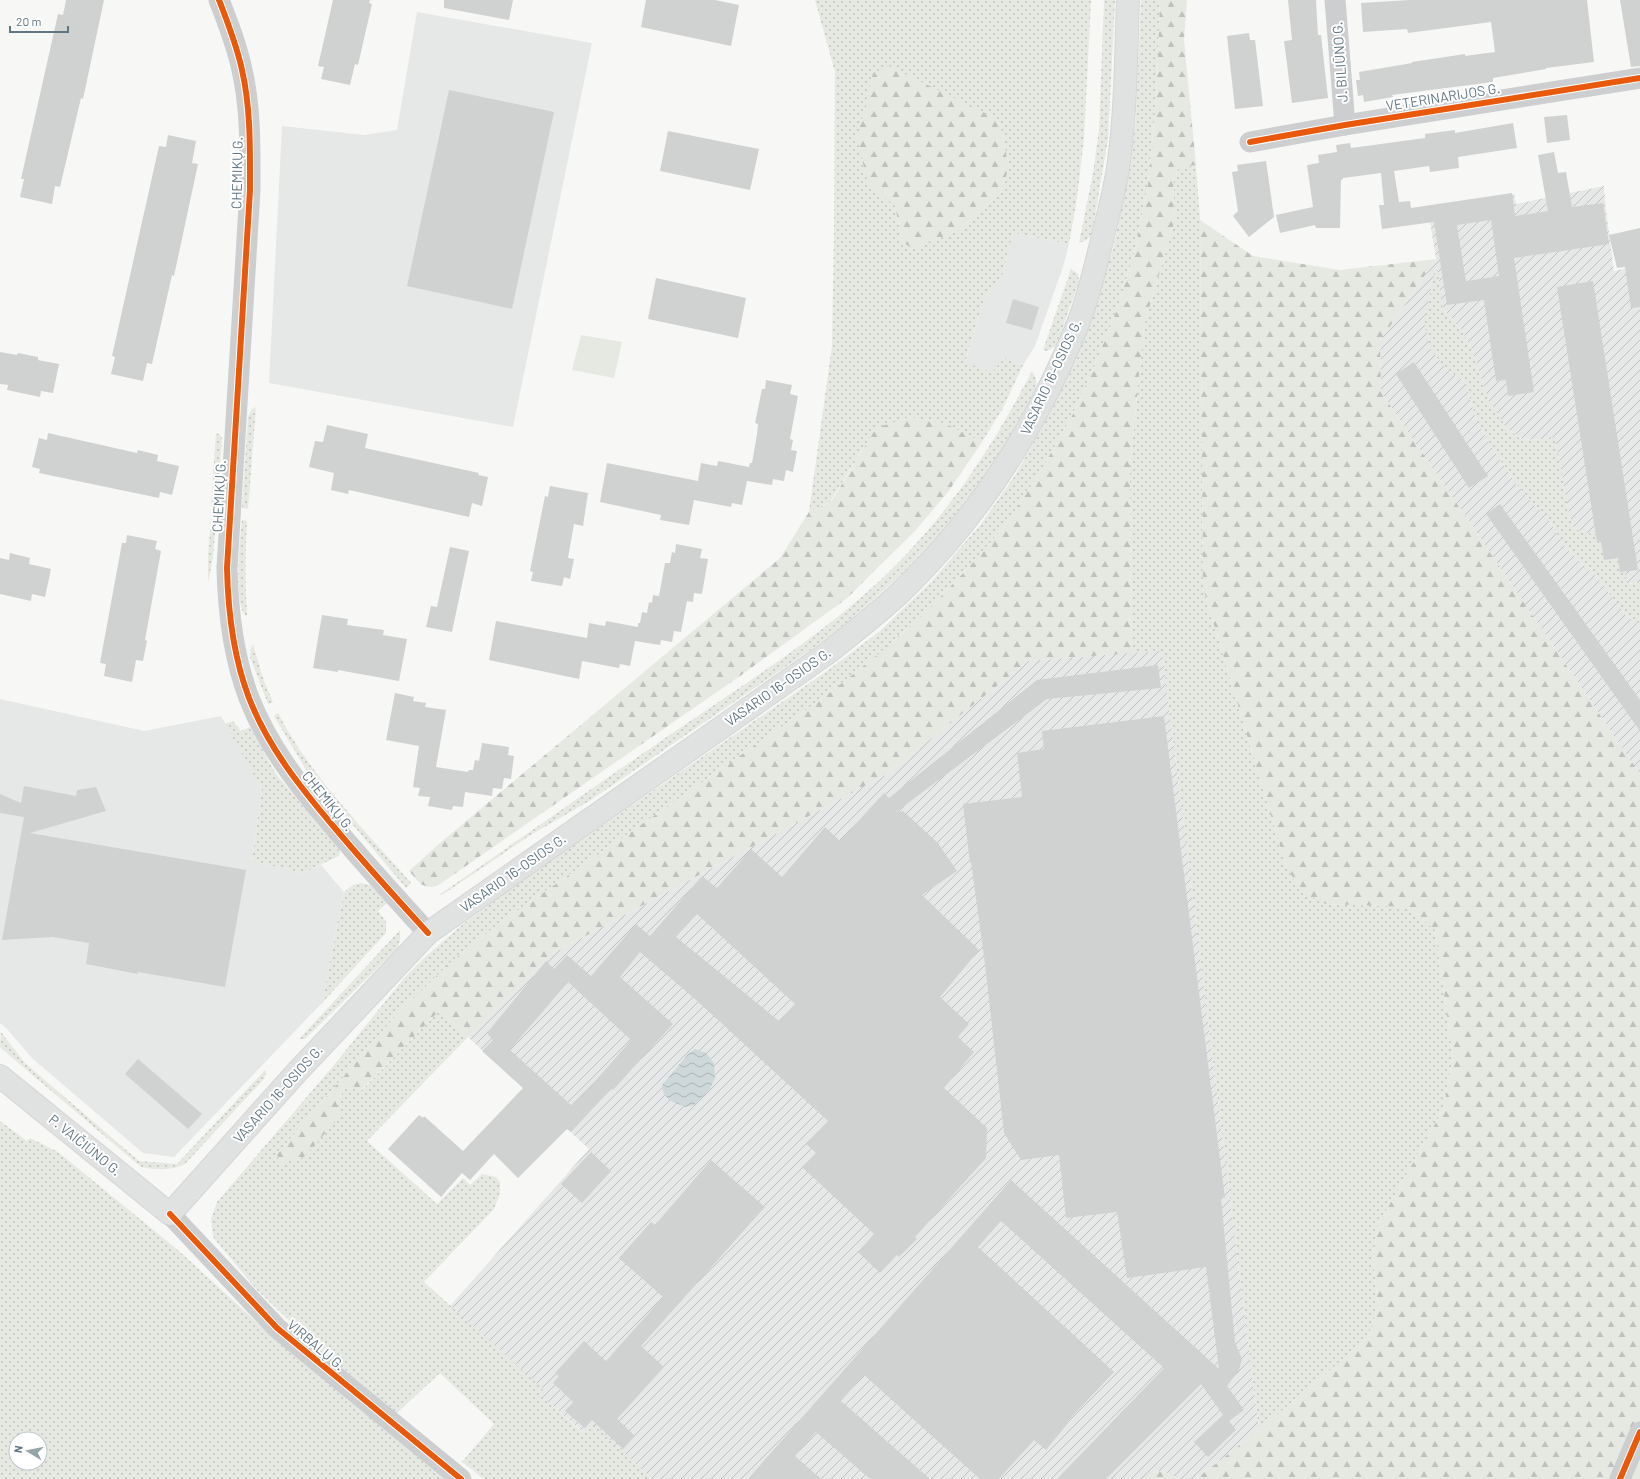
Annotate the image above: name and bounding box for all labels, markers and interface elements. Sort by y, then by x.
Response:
scale bar [10,8,68,34]
text: 20 m [16,14,42,28]
street label: J. BILIŪNO G. [1328,21,1351,103]
street label: VETERINARIJOS G. [1385,79,1501,114]
street label: CHEMIKŲ G. [227,137,246,209]
street label: VASARIO 16-OSIOS G. [1016,316,1085,437]
street label: CHEMIKŲ G. [208,459,229,533]
street label: VASARIO 16-OSIOS G. [721,644,834,730]
street label: CHEMIKŲ G. [299,767,358,834]
street label: VASARIO 16-OSIOS G. [456,830,569,916]
street label: VASARIO 16-OSIOS G. [229,1041,326,1146]
street label: P. VAIČIŪNO G. [46,1110,125,1179]
street label: VIRBALŲ G. [284,1316,348,1373]
north arrow [8,1431,48,1471]
text: N [11,1444,25,1454]

